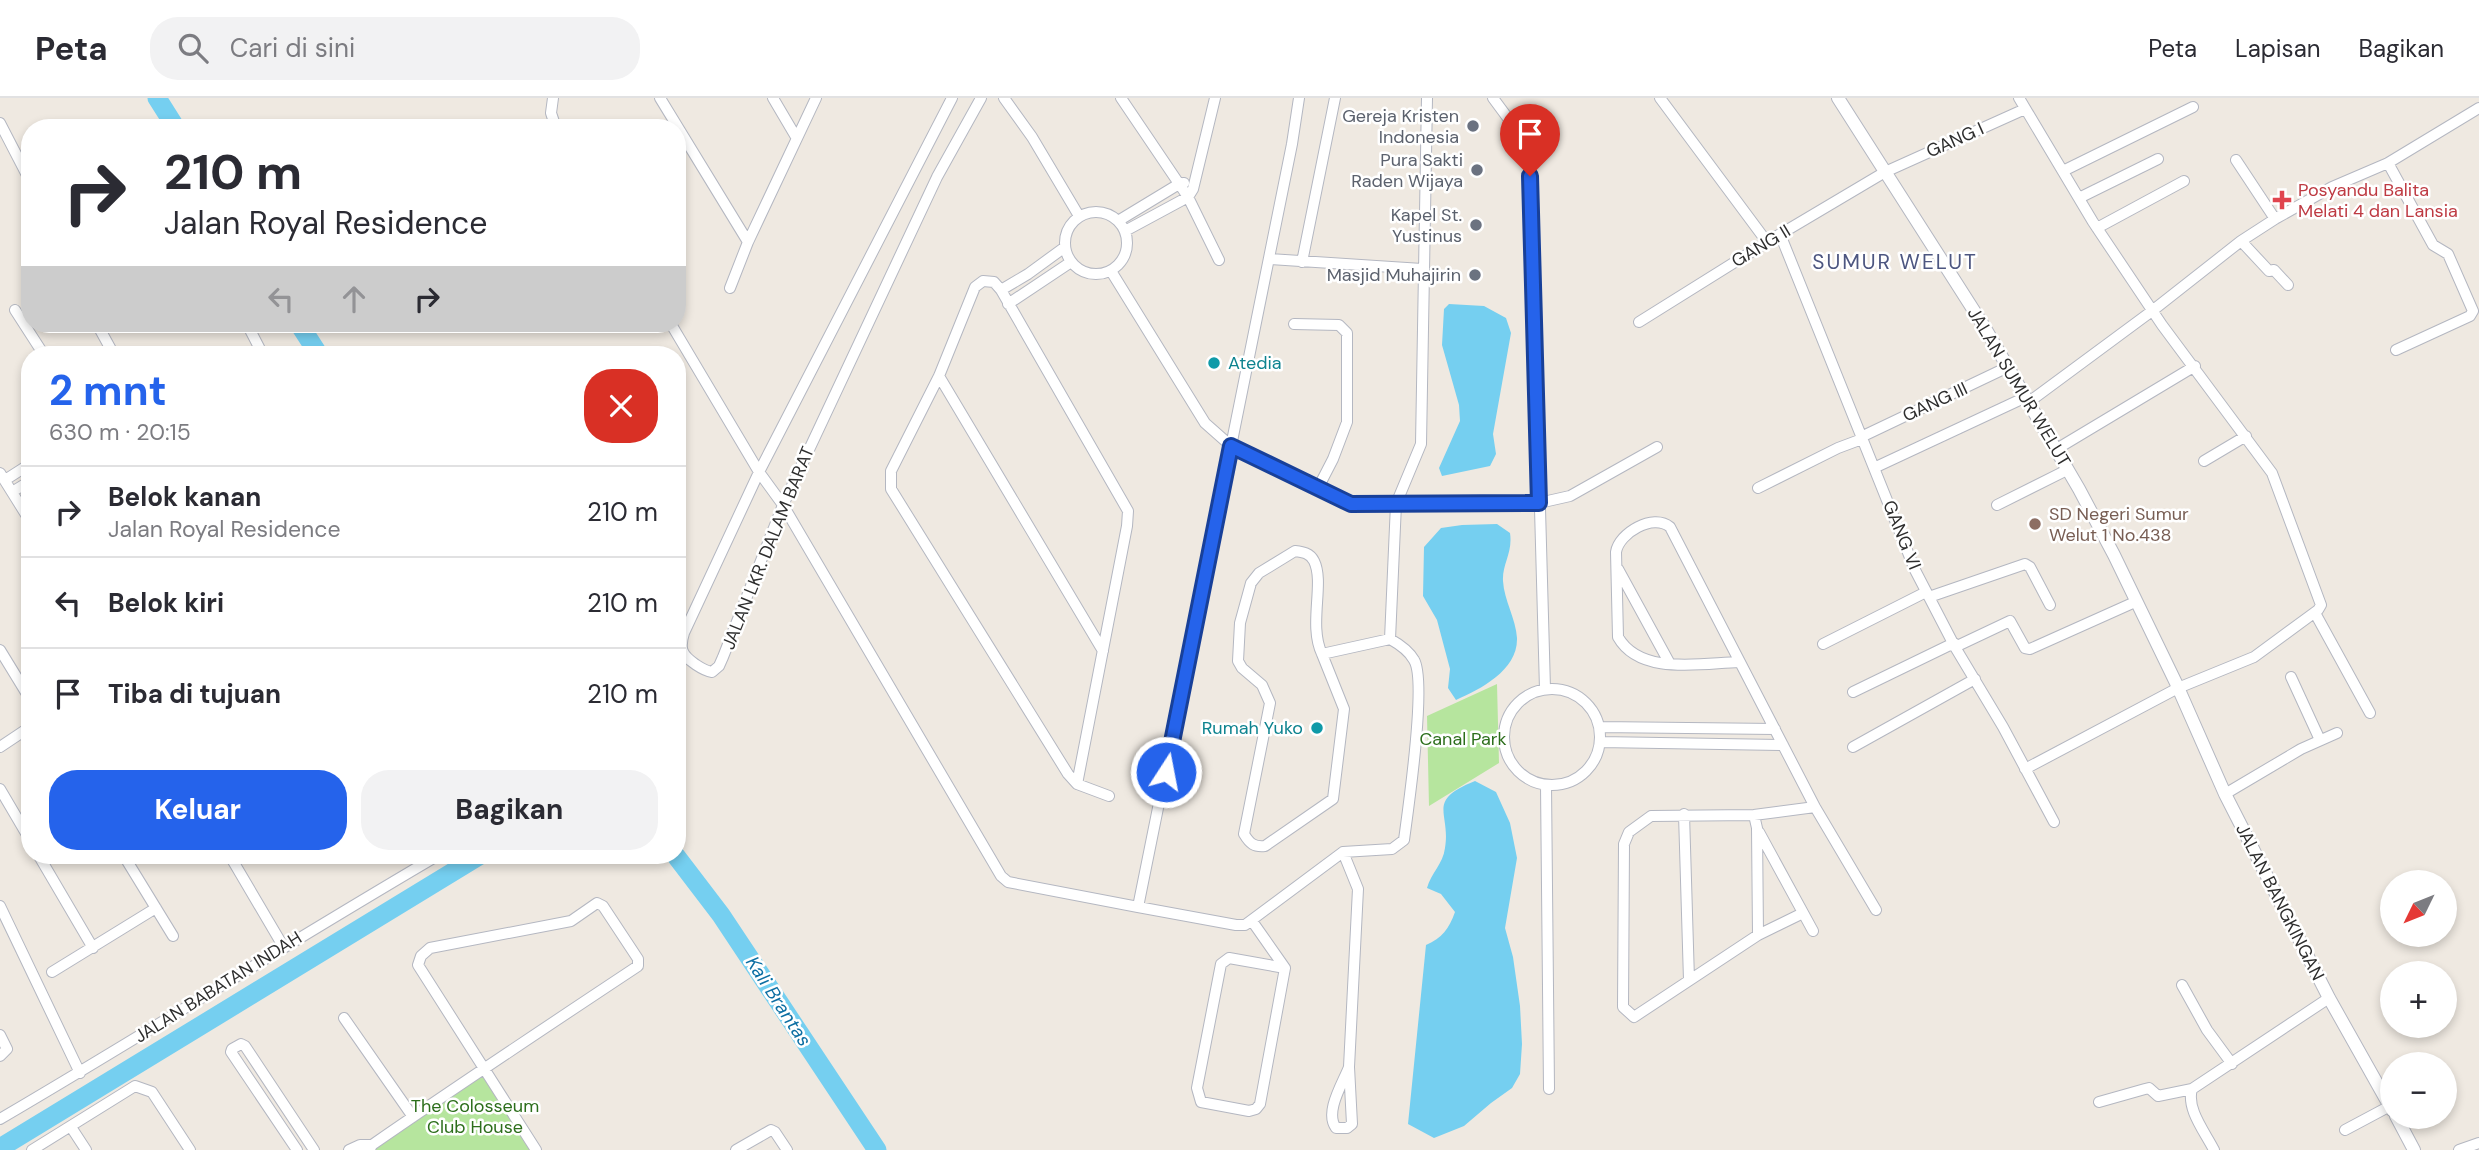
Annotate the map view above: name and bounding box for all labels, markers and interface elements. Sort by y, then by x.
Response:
search box [150,17,640,80]
text: Peta [35,27,108,70]
icon: search [174,29,212,67]
text: Cari di sini [230,31,355,65]
text: Peta [2148,33,2197,64]
text: Lapisan [2235,33,2320,64]
text: Bagikan [2358,33,2444,64]
place label: Gereja Kristen Indonesia [1342,104,1459,149]
pin [1500,104,1560,176]
icon: arrive [1511,115,1549,153]
street label: GANG I [1922,117,1988,163]
marker: Gereja Kristen Indonesia [1465,118,1481,134]
text: 210 m [164,140,302,204]
icon: right [49,147,140,238]
place label: Pura Sakti Raden Wijaya [1351,148,1463,193]
marker: Pura Sakti Raden Wijaya [1469,162,1485,178]
place label: Posyandu Balita Melati 4 dan Lansia [2298,178,2458,223]
marker: Posyandu Balita Melati 4 dan Lansia [2272,190,2292,210]
text: Jalan Royal Residence [164,202,488,244]
place label: Kapel St. Yustinus [1391,203,1462,248]
marker: Kapel St. Yustinus [1468,217,1484,233]
street label: GANG II [1727,219,1795,273]
district label: SUMUR WELUT [1812,248,1978,276]
place label: Masjid Muhajirin [1327,263,1461,287]
marker: Masjid Muhajirin [1467,267,1483,283]
icon: left [262,280,300,318]
icon: ahead [335,280,373,318]
icon: right [408,280,446,318]
street label: JALAN SUMUR WELUT [1962,303,2076,471]
place label: Atedia [1228,351,1282,375]
marker: Atedia [1206,355,1222,371]
text: 2 mnt [49,363,167,418]
button: close [584,369,658,443]
street label: GANG III [1899,377,1971,427]
text: 630 m · 20:15 [49,417,191,447]
street label: JALAN LKR. DALAM BARAT [716,443,820,653]
text: Belok kanan [108,480,261,514]
icon: right [49,493,87,531]
text: 210 m [587,495,658,529]
street label: GANG VI [1877,497,1927,573]
place label: SD Negeri Sumur Welut 1 No.438 [2049,502,2189,547]
text: Jalan Royal Residence [108,514,341,544]
marker: SD Negeri Sumur Welut 1 No.438 [2027,516,2043,532]
icon: left [49,584,87,622]
text: Belok kiri [108,586,224,620]
text: 210 m [587,586,658,620]
icon: arrive [49,675,87,713]
text: Tiba di tujuan [108,677,281,711]
text: 210 m [587,677,658,711]
place label: Rumah Yuko [1202,716,1303,740]
marker: Rumah Yuko [1309,720,1325,736]
park label: Canal Park [1419,727,1507,751]
position arrow [1129,735,1203,809]
button: Keluar [49,770,347,850]
button: Bagikan [361,770,658,850]
street label: JALAN BANGKINGAN [2230,819,2330,985]
north arrow [2380,870,2457,947]
map controls [2380,870,2457,1129]
street label: JALAN BABATAN INDAH [130,926,306,1048]
water label: Kali Brantas [740,951,817,1051]
button: + [2380,961,2457,1038]
button: − [2380,1052,2457,1129]
park label: The Colosseum Club House [411,1094,539,1139]

